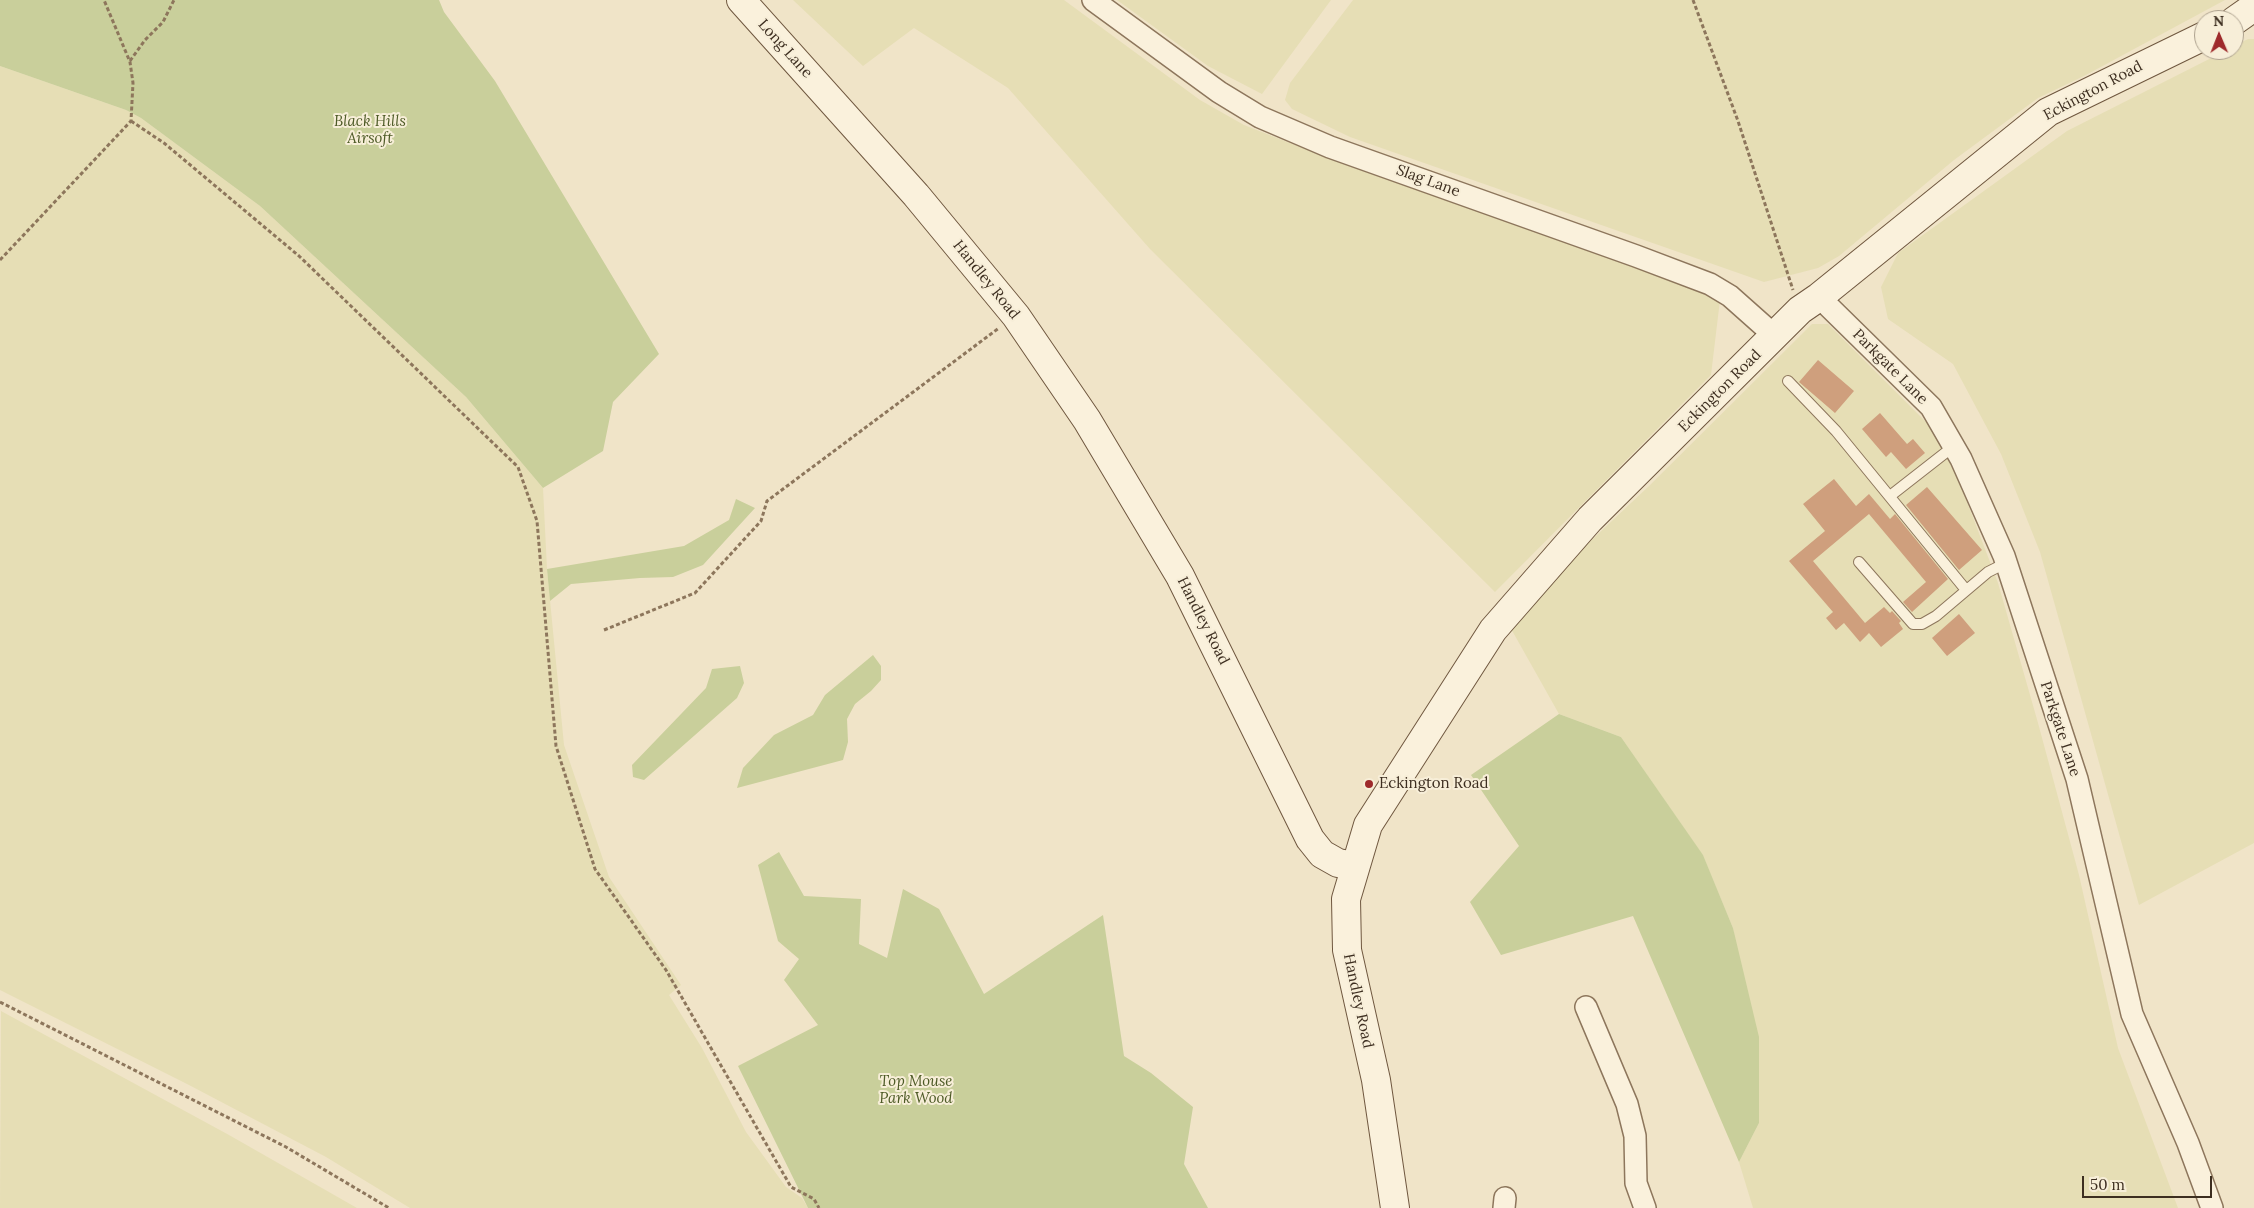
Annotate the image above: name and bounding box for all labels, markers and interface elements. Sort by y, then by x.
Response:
north arrow [2194,10,2244,60]
text: N [2213,12,2224,30]
street label: Long Lane [754,16,816,82]
street label: Eckington Road [2040,57,2146,125]
park label: Black Hills Airsoft [334,113,406,148]
street label: Slag Lane [1394,161,1462,201]
street label: Handley Road [949,237,1023,323]
street label: Parkgate Lane [1849,326,1931,408]
street label: Eckington Road [1675,346,1765,436]
street label: Handley Road [1173,574,1233,668]
street label: Parkgate Lane [2036,679,2084,779]
place label: Eckington Road [1379,775,1488,793]
marker: Eckington Road [1363,778,1375,790]
street label: Handley Road [1339,952,1377,1050]
park label: Top Mouse Park Wood [879,1073,953,1108]
scale bar [2084,1166,2214,1198]
text: 50 m [2090,1175,2125,1194]

